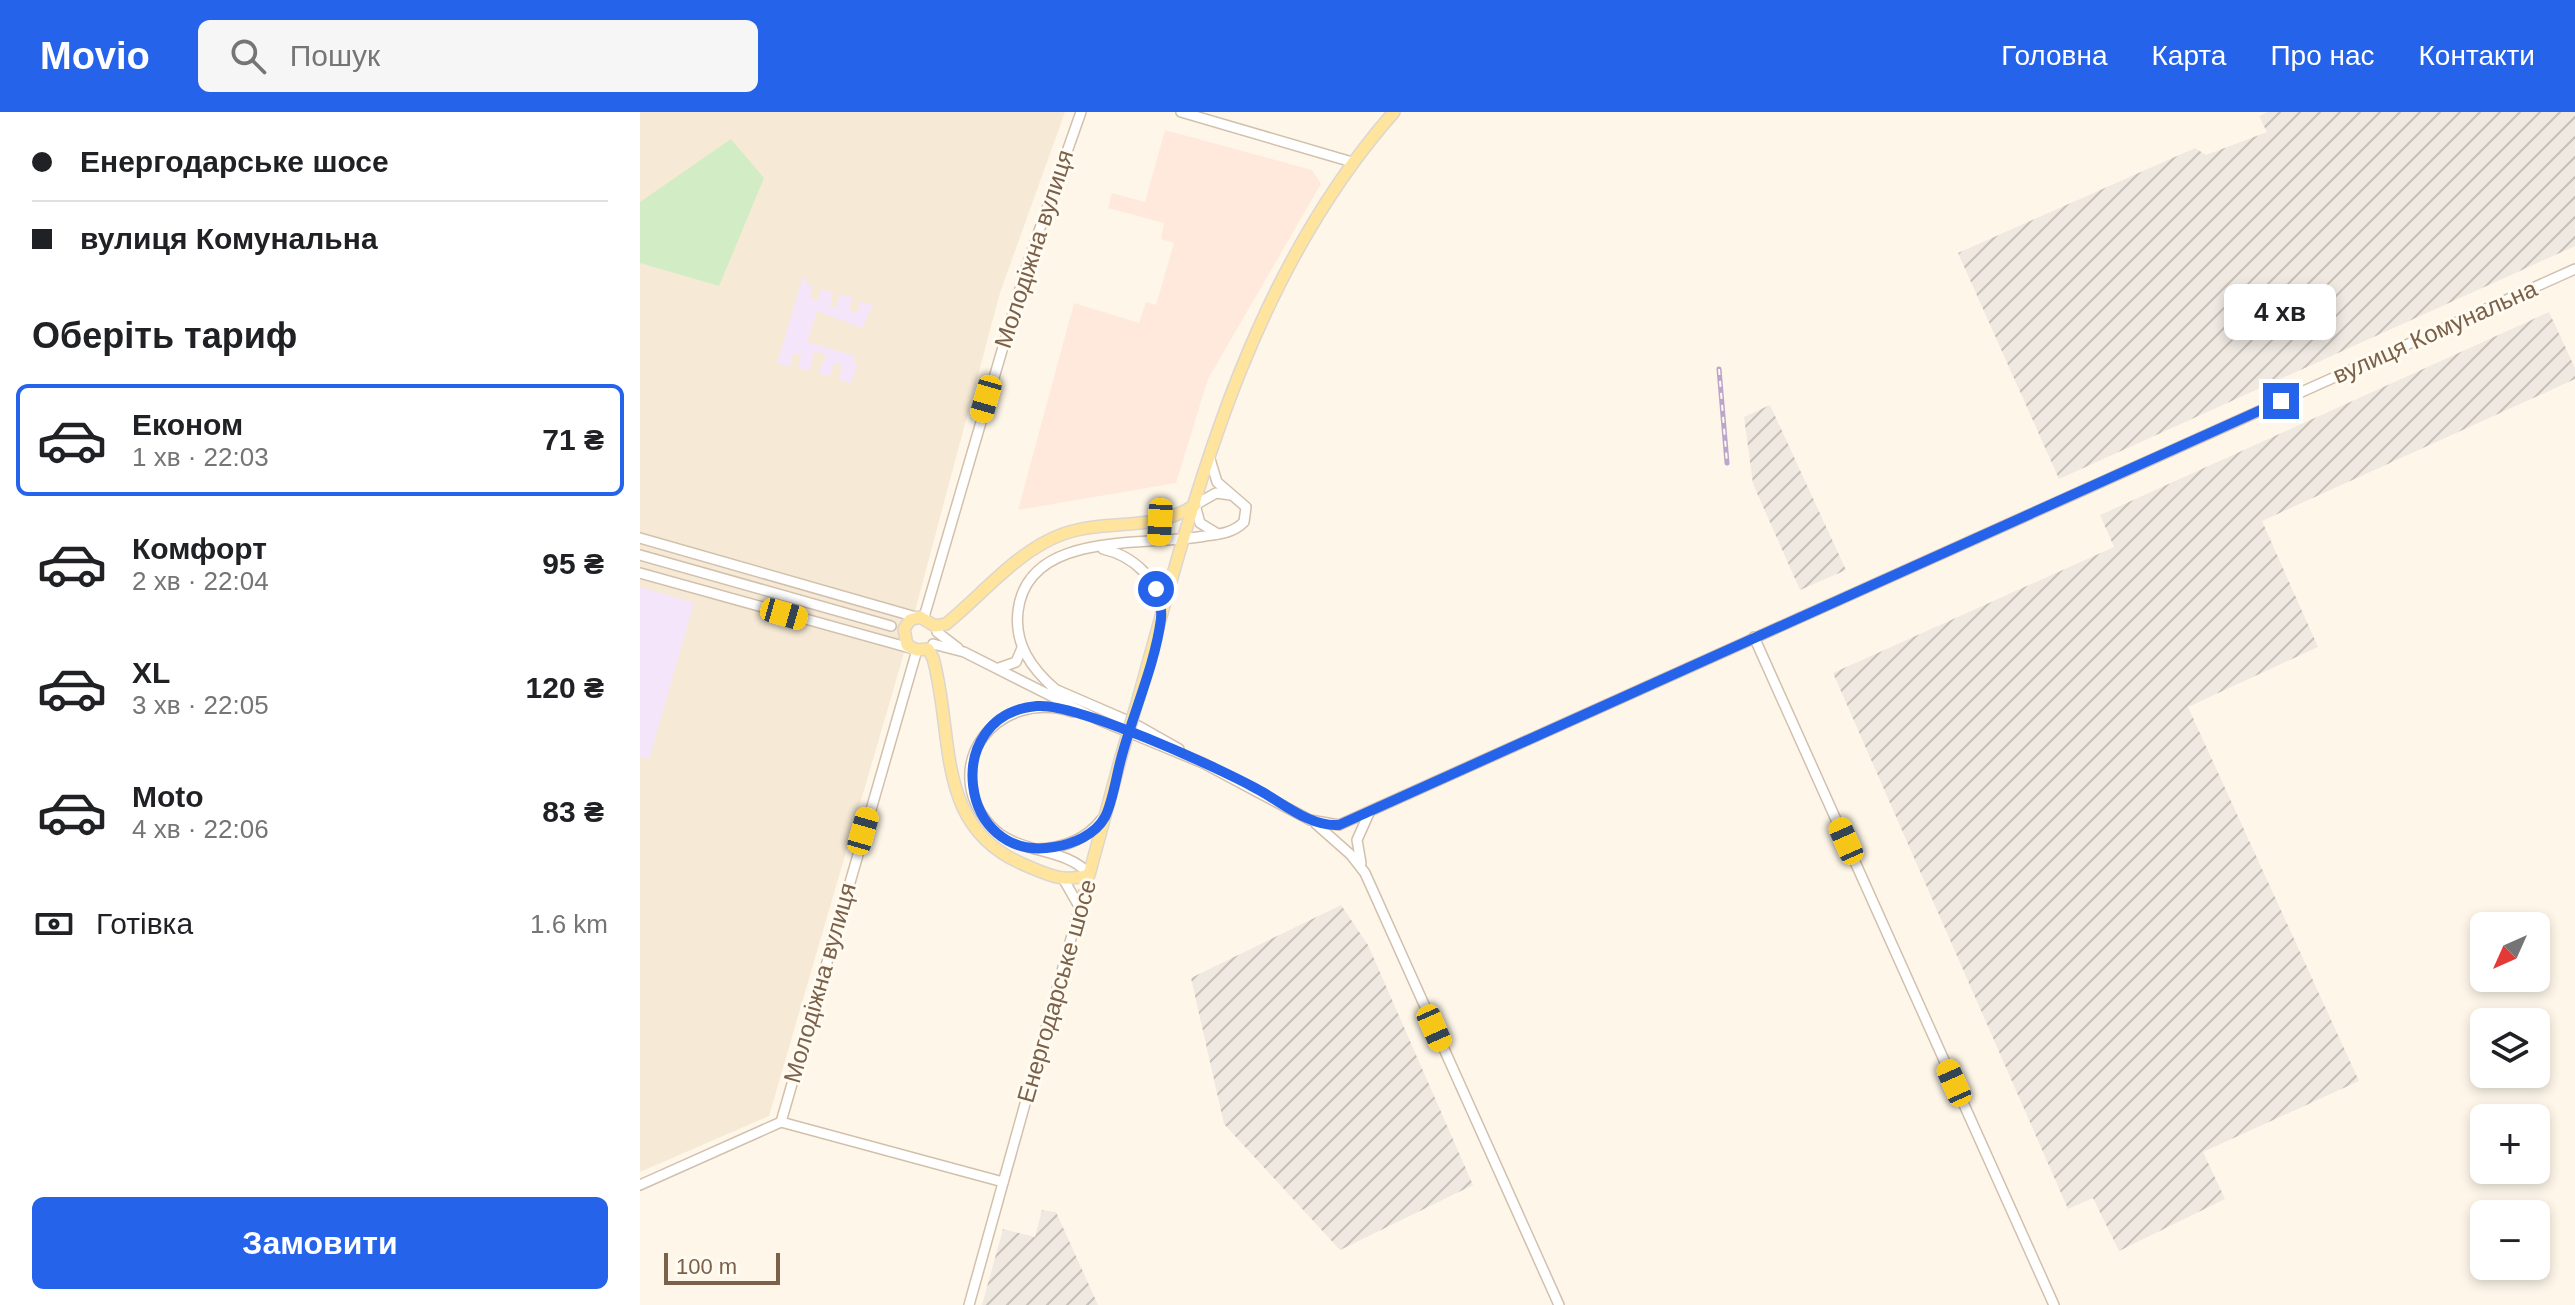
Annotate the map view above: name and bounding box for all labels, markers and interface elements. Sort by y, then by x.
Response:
search box [198,20,758,92]
icon: search [226,34,270,78]
text: Movio [40,35,150,77]
text: Пошук [290,39,380,72]
text: Головна [2001,40,2108,71]
text: Карта [2152,40,2226,71]
text: Про нас [2270,40,2375,71]
text: Контакти [2419,40,2535,71]
text: Енергодарське шосе [80,145,389,178]
street label: Молодіжна вулиця [989,146,1078,351]
text: вулиця Комунальна [80,222,378,255]
street label: вулиця Комунальна [2329,274,2542,389]
callout: 4 хв [2225,285,2337,341]
text: 4 хв [2254,297,2306,327]
text: Оберіть тариф [32,315,297,356]
car [968,373,1004,425]
route end [2263,383,2299,419]
icon: car [36,404,108,476]
text: Економ [132,408,243,441]
text: 71 ₴ [542,423,604,456]
text: 1 хв · 22:03 [132,442,269,472]
car [1147,497,1173,547]
icon: car [36,528,108,600]
text: Комфорт [132,532,267,565]
text: 95 ₴ [542,547,604,580]
text: 2 хв · 22:04 [132,566,269,596]
route start [1138,571,1174,607]
car [758,596,810,632]
icon: car [36,652,108,724]
text: XL [132,656,170,689]
text: 120 ₴ [526,671,604,704]
text: 3 хв · 22:05 [132,690,269,720]
icon: car [36,776,108,848]
text: Moto [132,780,204,813]
text: 83 ₴ [542,795,604,828]
car [845,805,881,857]
text: 4 хв · 22:06 [132,814,269,844]
car [1825,814,1867,868]
street label: Енергодарське шосе [1012,876,1101,1106]
street label: Молодіжна вулиця [778,880,861,1086]
icon: cash [32,902,76,946]
text: Готівка [96,907,193,940]
text: 1.6 km [530,909,608,939]
north arrow [2470,912,2550,992]
map controls [2470,912,2550,1280]
car [1413,1001,1455,1055]
button: layers [2470,1008,2550,1088]
car [1933,1056,1975,1110]
button: + [2470,1104,2550,1184]
button: Замовити [32,1197,608,1289]
button: − [2470,1200,2550,1280]
scale bar [664,1249,780,1285]
text: 100 m [676,1254,737,1279]

